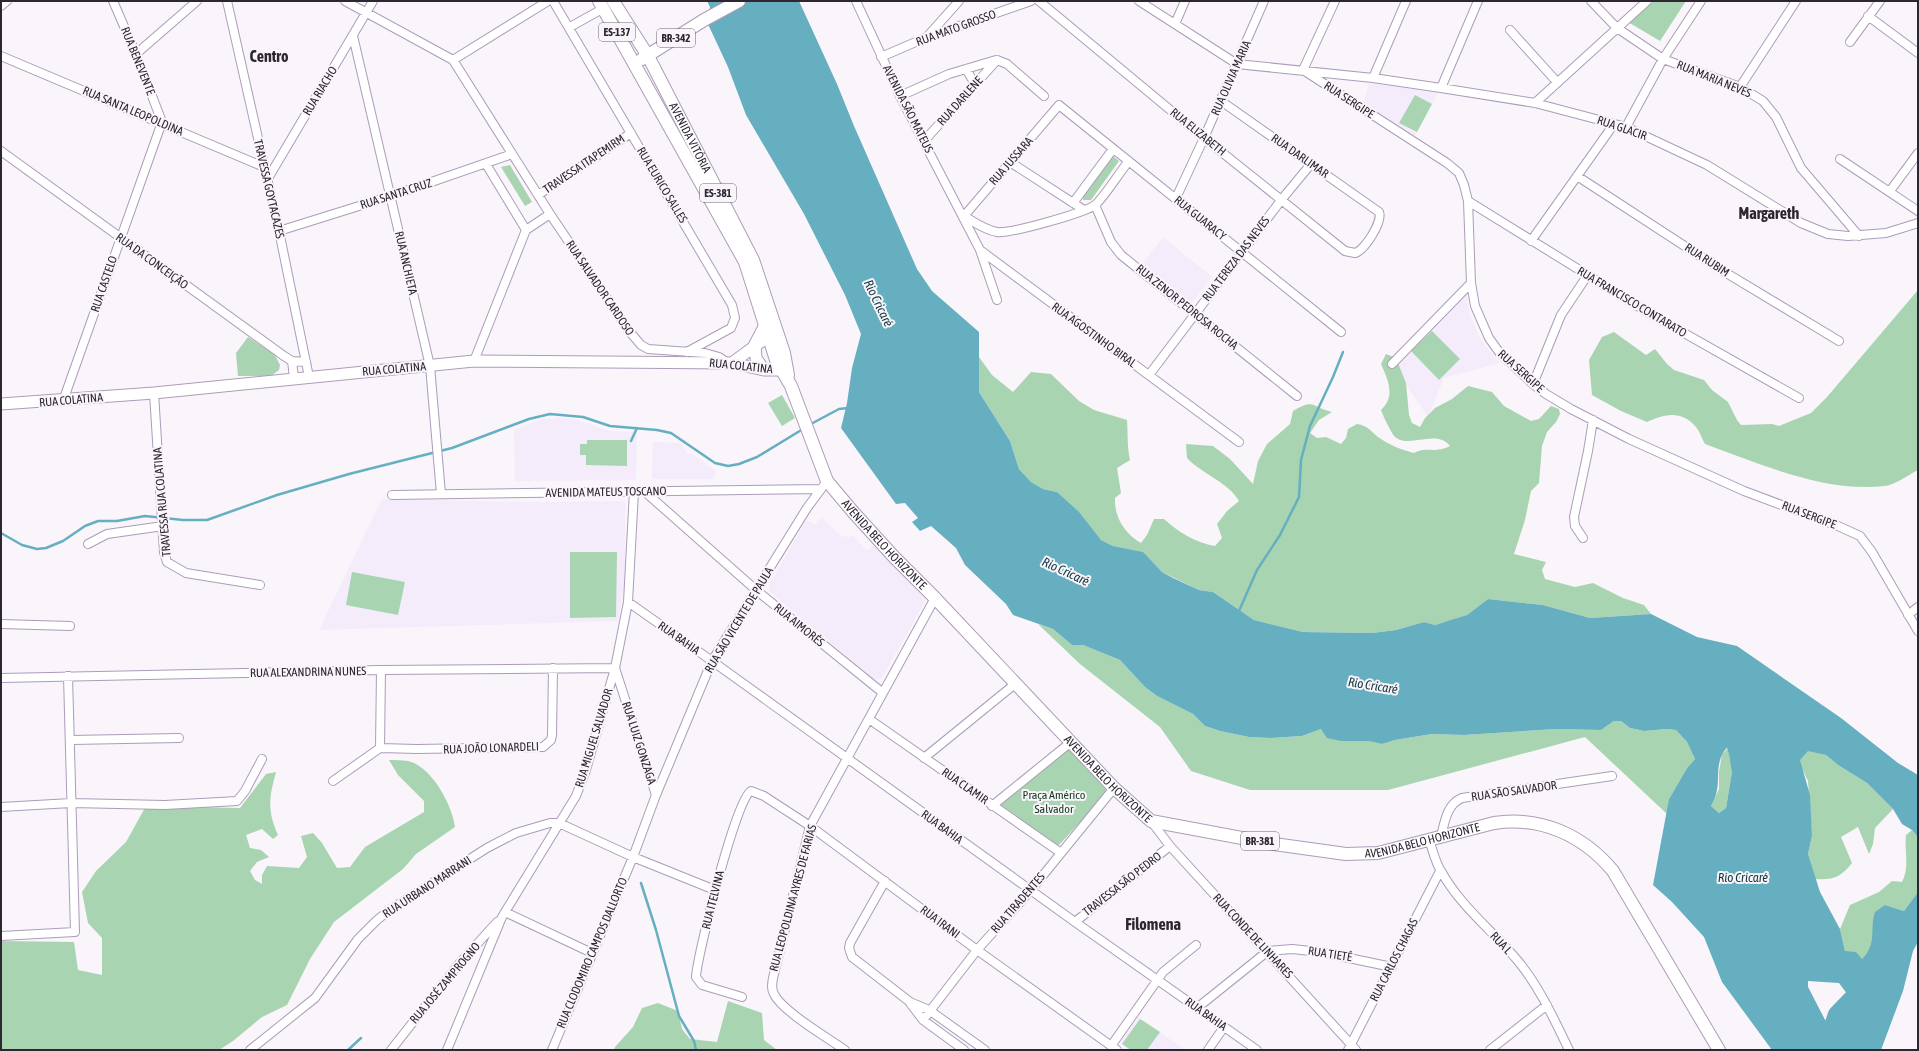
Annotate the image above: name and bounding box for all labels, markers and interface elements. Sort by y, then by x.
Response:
street label: RUA MATO GROSSO [914,7,998,49]
road number: ES-137 [599,23,635,41]
street label: RUA BENEVENTE [118,25,158,97]
road number: BR-342 [657,29,695,47]
street label: RUA OLIVIA MARIA [1208,38,1254,118]
district label: Centro [249,47,289,65]
street label: RUA MARIA NEVES [1675,58,1753,100]
street label: AVENIDA SÃO MATEUS [880,63,936,155]
street label: RUA RIACHO [300,64,340,118]
street label: RUA DARLENE [934,74,986,128]
street label: RUA SERGIPE [1321,79,1377,121]
street label: RUA SANTA LEOPOLDINA [81,83,186,139]
street label: AVENIDA VITÓRIA [666,100,714,175]
street label: RUA ELIZABETH [1167,105,1229,159]
street label: RUA GLACIR [1595,113,1649,143]
street label: RUA DARLIMAR [1269,131,1331,181]
street label: TRAVESSA ITAPEMIRM [541,132,627,196]
street label: RUA JUSSARA [986,134,1036,188]
street label: TRAVESSA GOYTACAZES [251,138,287,240]
street label: RUA EURICO SALLES [634,145,690,225]
street label: RUA SANTA CRUZ [358,176,434,212]
road number: ES-381 [700,184,736,202]
street label: RUA GUARACY [1171,193,1229,244]
district label: Margareth [1739,204,1800,222]
street label: RUA TEREZA DAS NEVES [1200,214,1272,304]
street label: RUA DA CONCEIÇÃO [113,230,191,292]
street label: RUA ANCHIETA [392,230,420,296]
street label: RUA SALVADOR CARDOSO [563,238,637,338]
street label: RUA RUBIM [1682,240,1732,280]
street label: RUA CASTELO [88,254,120,314]
street label: RUA ZENOR PEDROSA ROCHA [1133,262,1241,353]
street label: RUA FRANCISCO CONTARATO [1575,264,1689,340]
water label: Rio Cricaré [861,277,896,329]
street label: RUA AGOSTINHO BIRAL [1049,300,1139,371]
street label: RUA SERGIPE [1495,347,1547,395]
street label: RUA COLATINA [708,356,774,376]
street label: RUA COLATINA [361,359,427,379]
street label: RUA COLATINA [38,390,104,410]
street label: TRAVESSA RUA COLATINA [150,447,174,557]
street label: AVENIDA MATEUS TOSCANO [545,484,667,500]
street label: AVENIDA BELO HORIZONTE [839,497,930,593]
street label: RUA SERGIPE [1780,498,1838,532]
water label: Rio Cricaré [1040,554,1092,589]
street label: RUA SÃO VICENTE DE PAULA [702,564,776,676]
street label: RUA AIMORÉS [771,600,827,650]
street label: RUA BAHIA [655,618,703,658]
street label: RUA ALEXANDRINA NUNES [250,664,366,680]
water label: Rio Cricaré [1347,674,1399,697]
street label: RUA MIGUEL SALVADOR [572,687,616,789]
street label: RUA LUIZ GONZAGA [619,700,659,786]
street label: AVENIDA BELO HORIZONTE [1061,732,1155,825]
street label: RUA JOÃO LONARDELI [443,739,539,757]
street label: RUA CLAMIR [939,765,991,807]
street label: RUA SÃO SALVADOR [1470,778,1558,804]
park label: Praça Américo Salvador [1023,788,1086,816]
street label: RUA BAHIA [918,807,966,847]
street label: AVENIDA BELO HORIZONTE [1365,820,1481,860]
street label: RUA LEOPOLDINA AYRES DE FARIAS [767,823,819,973]
road number: BR-381 [1241,832,1279,850]
street label: TRAVESSA SÃO PEDRO [1080,849,1164,919]
street label: RUA URBANO MARRANI [380,853,474,921]
street label: RUA ITELVINA [699,869,727,931]
street label: RUA TIRADENTES [988,870,1048,936]
water label: Rio Cricaré [1718,870,1768,885]
street label: RUA CLODOMIRO CAMPOS DALLORTO [554,876,630,1030]
street label: RUA CONDE DE LINHARES [1210,891,1296,981]
street label: RUA IRANI [918,903,962,941]
district label: Filomena [1125,915,1181,933]
street label: RUA CARLOS CHAGAS [1367,916,1421,1004]
street label: RUA L [1487,929,1515,957]
street label: RUA JOSÉ ZAMPROGNO [407,940,483,1026]
street label: RUA TIETÊ [1307,944,1353,964]
street label: RUA BAHIA [1182,994,1230,1034]

